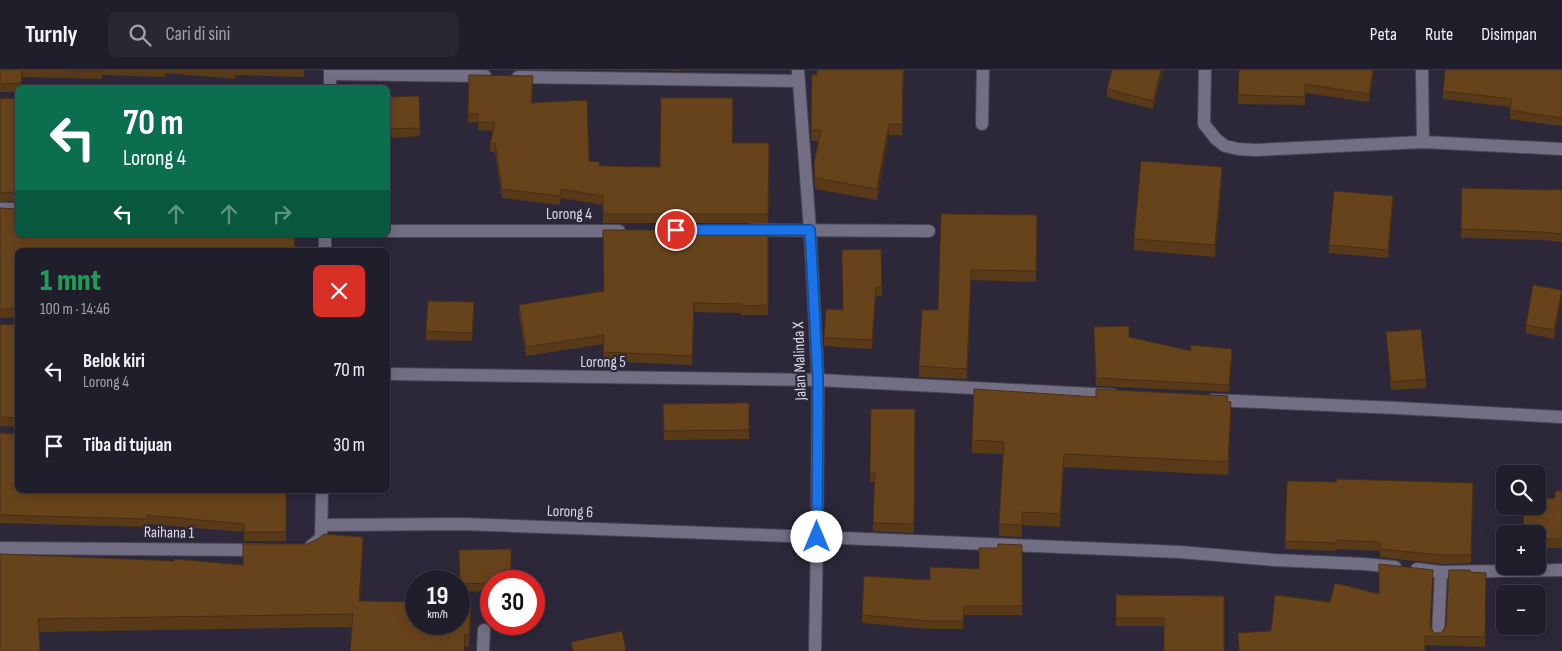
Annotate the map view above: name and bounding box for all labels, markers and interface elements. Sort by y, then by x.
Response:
search box [108,12,458,57]
text: Turnly [25,20,78,49]
icon: search [126,21,154,49]
text: Cari di sini [166,23,230,46]
text: Peta [1370,24,1397,45]
text: Rute [1425,24,1453,45]
text: Disimpan [1481,24,1537,45]
text: 70 m [123,102,183,145]
icon: left [40,105,105,170]
text: Lorong 4 [123,145,186,172]
icon: left [109,200,137,228]
icon: ahead [162,200,190,228]
icon: ahead [215,200,243,228]
icon: right [268,200,296,228]
street label: Lorong 4 [546,205,592,224]
pin [655,209,697,251]
icon: arrive [662,216,690,244]
text: 1 mnt [40,263,101,299]
button: close [313,265,365,317]
text: 100 m · 14:46 [40,300,110,319]
street label: Jalan Malinda X [789,321,811,402]
text: Belok kiri [83,350,145,373]
street label: Lorong 5 [580,353,626,372]
icon: left [40,357,68,385]
text: 70 m [334,359,365,382]
text: Lorong 4 [83,373,129,392]
icon: arrive [40,432,68,460]
text: Tiba di tujuan [83,434,172,457]
text: 30 m [333,434,365,457]
map controls [1496,465,1546,635]
button: search [1496,465,1546,515]
street label: Lorong 6 [547,502,593,522]
position arrow [790,510,842,562]
street label: Raihana 1 [144,523,195,543]
button: + [1496,525,1546,575]
speed limit sign: 30 [480,570,545,635]
text: 19 [427,581,448,612]
button: − [1496,585,1546,635]
text: km/h [427,607,448,622]

